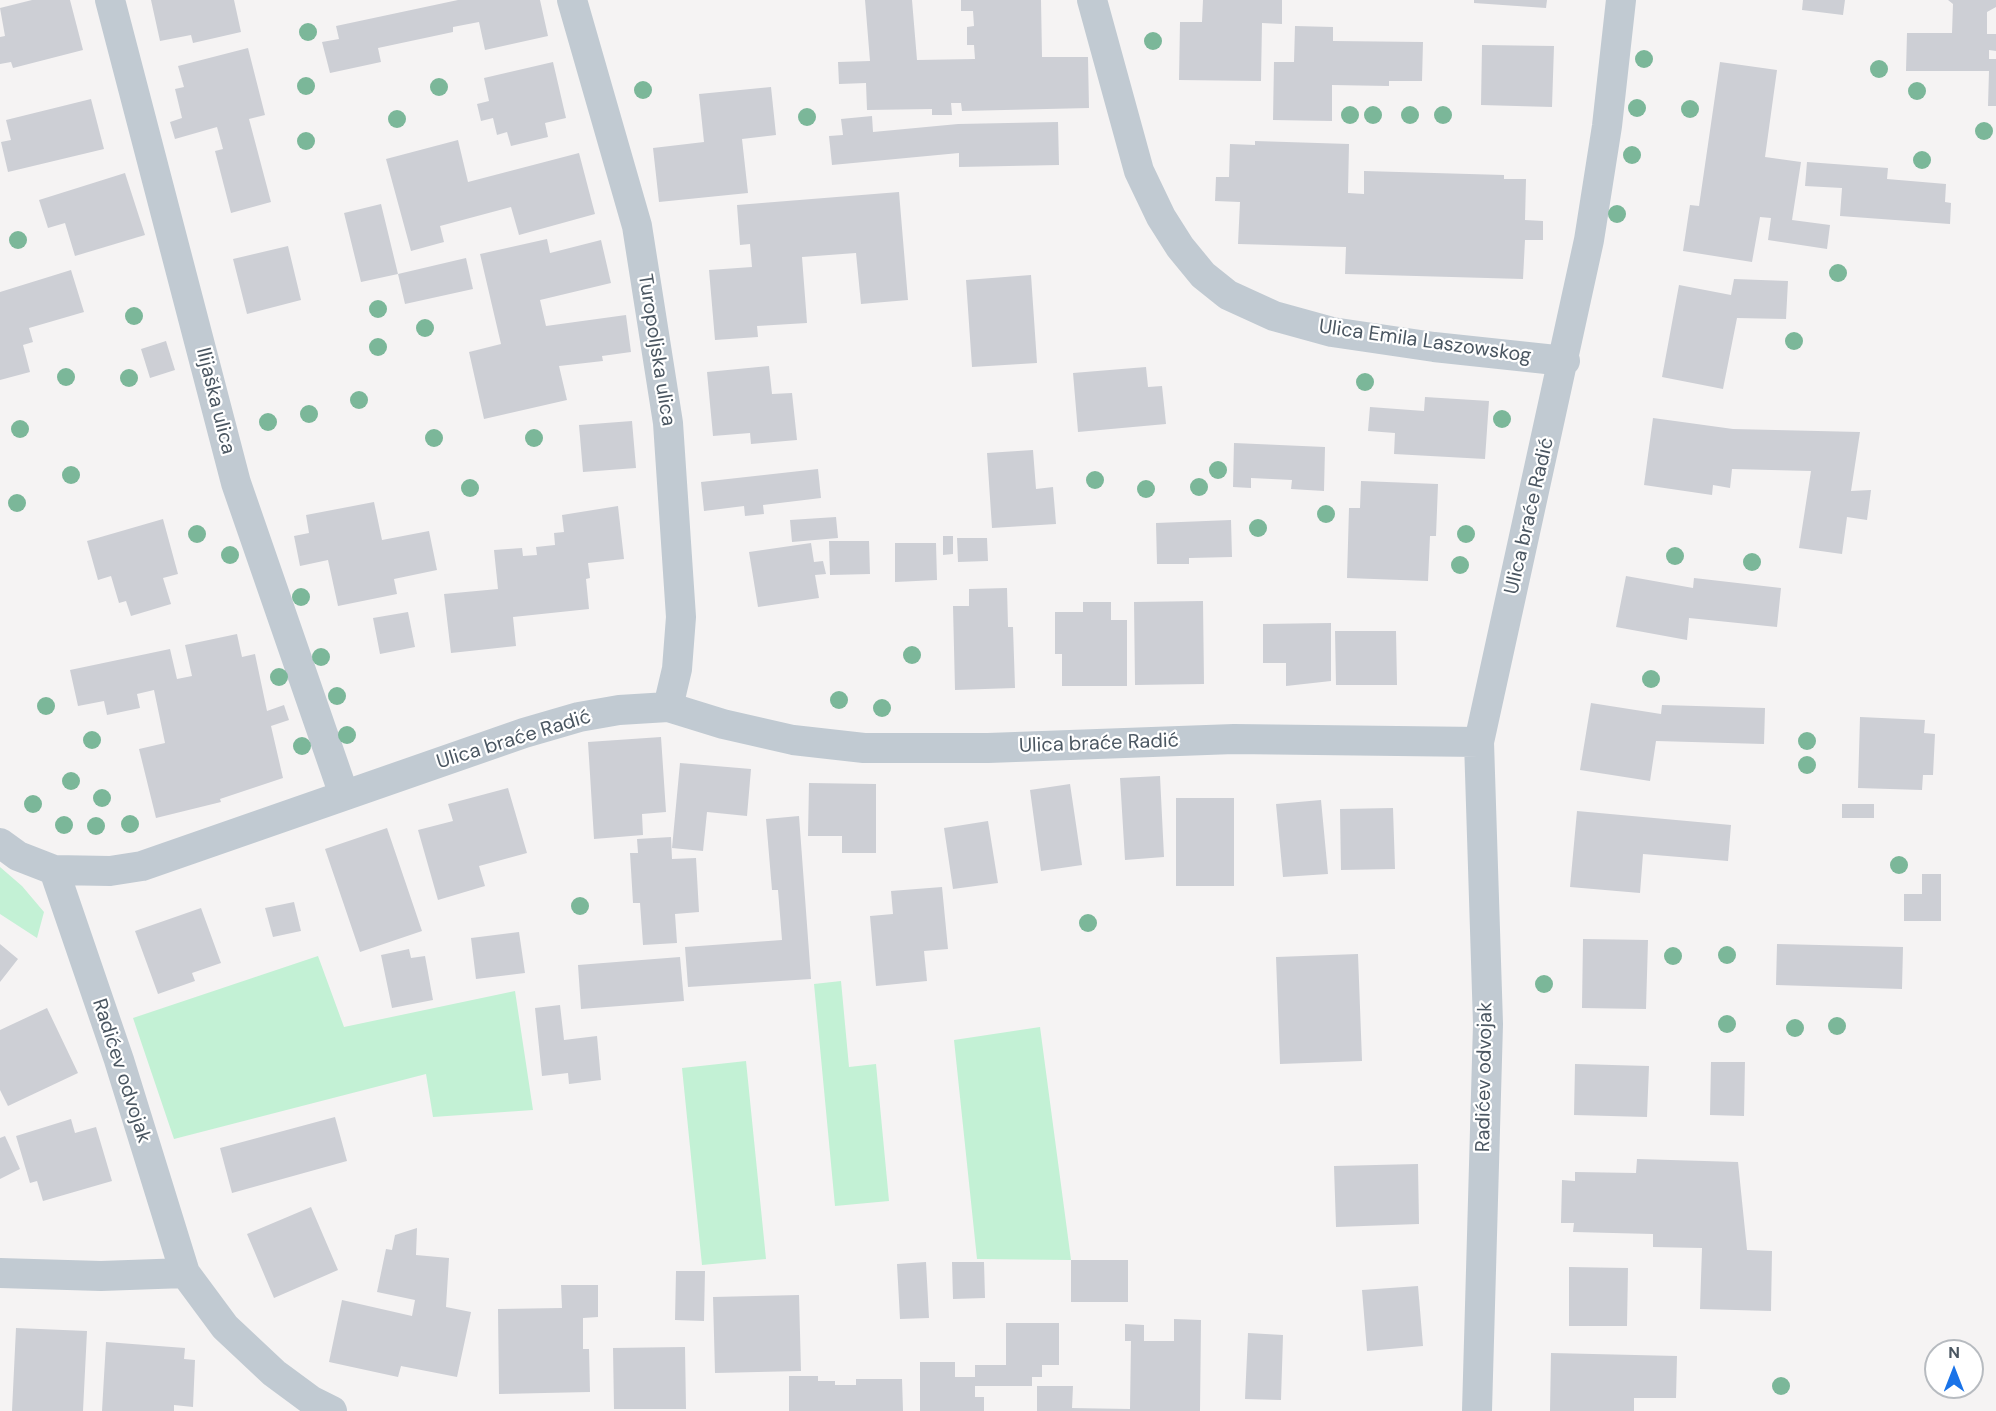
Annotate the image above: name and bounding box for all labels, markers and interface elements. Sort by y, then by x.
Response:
street label: Turopoljska ulica [632,272,680,428]
street label: Ulica Emila Laszowskog [1317,315,1533,369]
street label: Ilijaška ulica [190,345,240,457]
street label: Ulica braće Radić [1500,435,1560,597]
street label: Ulica braće Radić [434,705,594,775]
street label: Ulica braće Radić [1019,729,1179,759]
street label: Radićev odvojak [86,996,156,1146]
street label: Radićev odvojak [1472,1002,1498,1152]
north arrow [1924,1339,1984,1399]
text: N [1948,1342,1960,1363]

